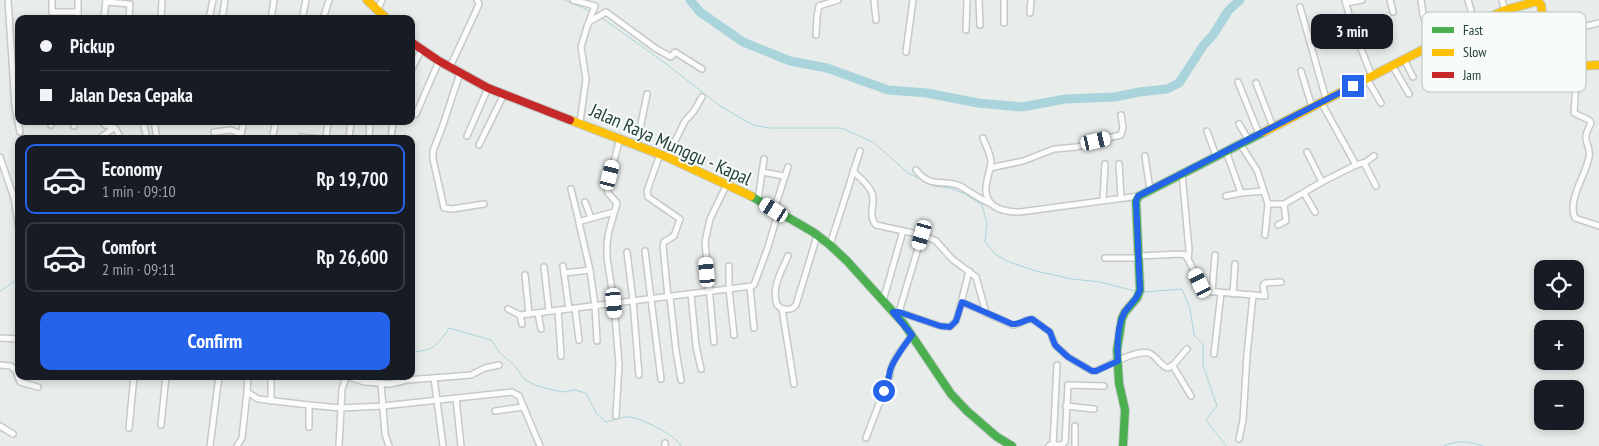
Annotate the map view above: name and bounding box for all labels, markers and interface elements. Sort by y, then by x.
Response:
legend [1422,12,1586,92]
callout: 3 min [1312,13,1394,48]
text: 3 min [1336,21,1368,41]
text: Fast [1463,21,1483,39]
text: Pickup [70,34,115,58]
text: Slow [1463,43,1487,61]
text: Jam [1462,66,1481,84]
route end [1342,75,1364,97]
text: Jalan Desa Cepaka [70,83,193,107]
street label: Jalan Raya Munggu - Kapal [586,97,756,191]
car [1079,130,1112,152]
icon: car [42,157,87,202]
text: Economy [102,157,162,181]
car [599,159,620,191]
text: Rp 19,700 [317,167,388,191]
text: 1 min · 09:10 [102,181,176,201]
car [757,196,790,224]
car [910,219,933,251]
icon: car [42,235,87,280]
text: Comfort [102,235,156,259]
text: Rp 26,600 [317,245,388,269]
car [698,256,715,288]
text: 2 min · 09:11 [102,259,176,279]
map controls [1534,260,1584,430]
button: locate [1534,260,1584,310]
car [1186,266,1213,300]
car [605,287,622,319]
button: Confirm [40,312,390,370]
button: + [1534,320,1584,370]
route start [873,380,895,402]
button: − [1534,380,1584,430]

